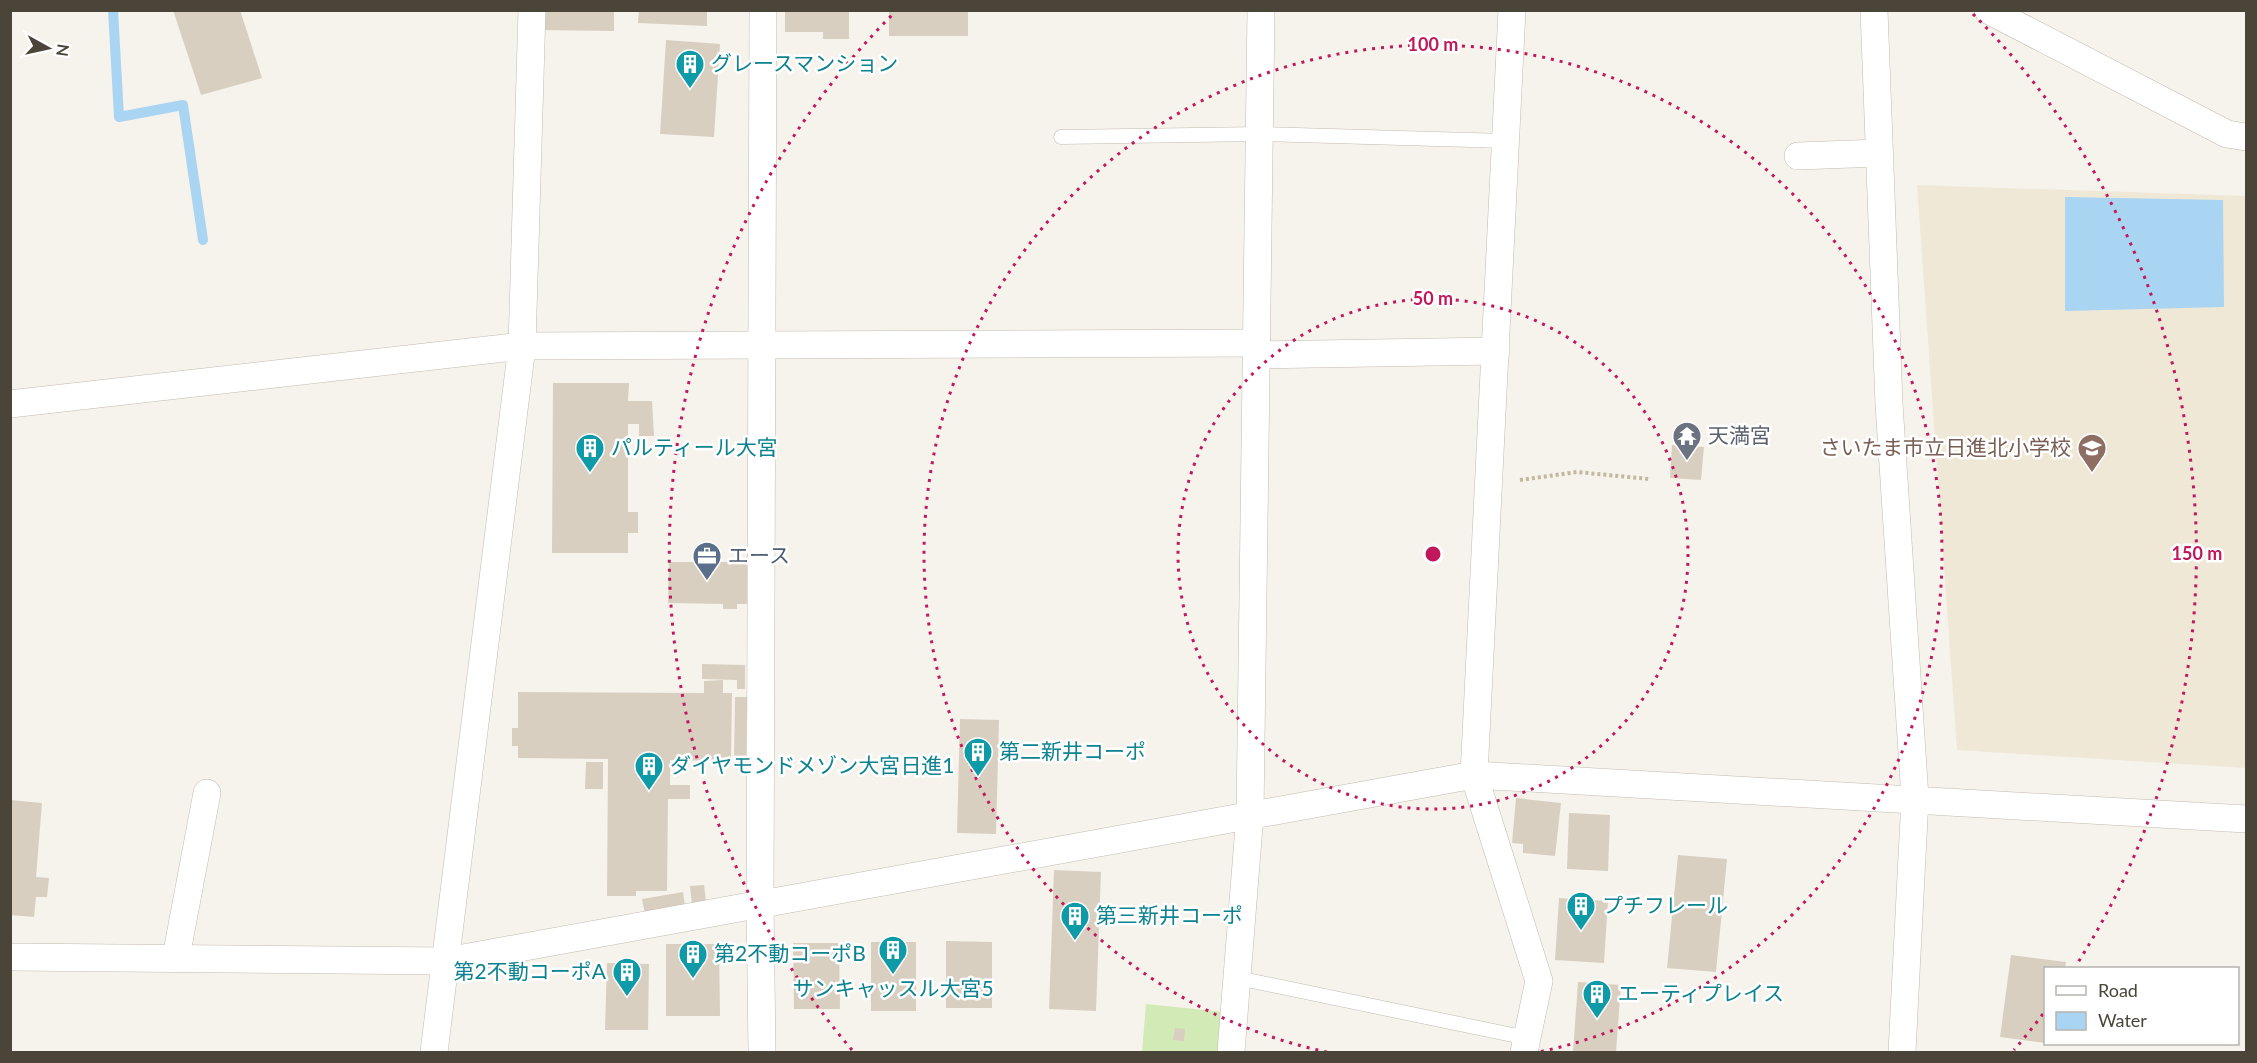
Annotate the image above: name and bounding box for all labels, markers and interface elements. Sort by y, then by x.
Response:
north arrow [18,18,78,78]
text: 100 m [1408,33,1458,55]
text: N [53,43,74,58]
building icon: グレースマンション [674,48,706,90]
place label: グレースマンション [711,50,898,75]
text: 50 m [1413,287,1453,309]
temple icon: 天満宮 [1671,420,1703,462]
place label: 天満宮 [1708,422,1771,447]
building icon: パルティール大宮 [574,432,606,474]
school or university icon: さいたま市立日進北小学校 [2076,432,2108,474]
place label: パルティール大宮 [611,434,778,459]
place label: さいたま市立日進北小学校 [1820,434,2071,459]
office icon: エース [691,540,723,582]
place label: エース [728,542,790,567]
text: 150 m [2172,542,2222,564]
centre of rings [1423,544,1443,564]
building icon: 第二新井コーポ [962,736,994,778]
place label: 第二新井コーポ [999,738,1146,763]
building icon: ダイヤモンドメゾン大宮日進1 [633,750,665,792]
place label: ダイヤモンドメゾン大宮日進1 [670,752,955,777]
building icon: プチフレール [1565,890,1597,932]
place label: プチフレール [1602,892,1728,917]
building icon: 第三新井コーポ [1059,900,1091,942]
place label: 第三新井コーポ [1096,902,1243,927]
building icon: サンキャッスル大宮5 [877,934,909,976]
building icon: 第2不動コーポB [677,938,709,980]
place label: 第2不動コーポB [714,940,866,965]
building icon: 第2不動コーポA [611,956,643,998]
place label: 第2不動コーポA [454,958,607,983]
legend [2044,967,2239,1045]
place label: サンキャッスル大宮5 [792,975,994,1000]
building icon: エーティプレイス [1581,978,1613,1020]
text: Road [2098,979,2138,1001]
place label: エーティプレイス [1618,980,1784,1005]
text: Water [2098,1009,2147,1031]

